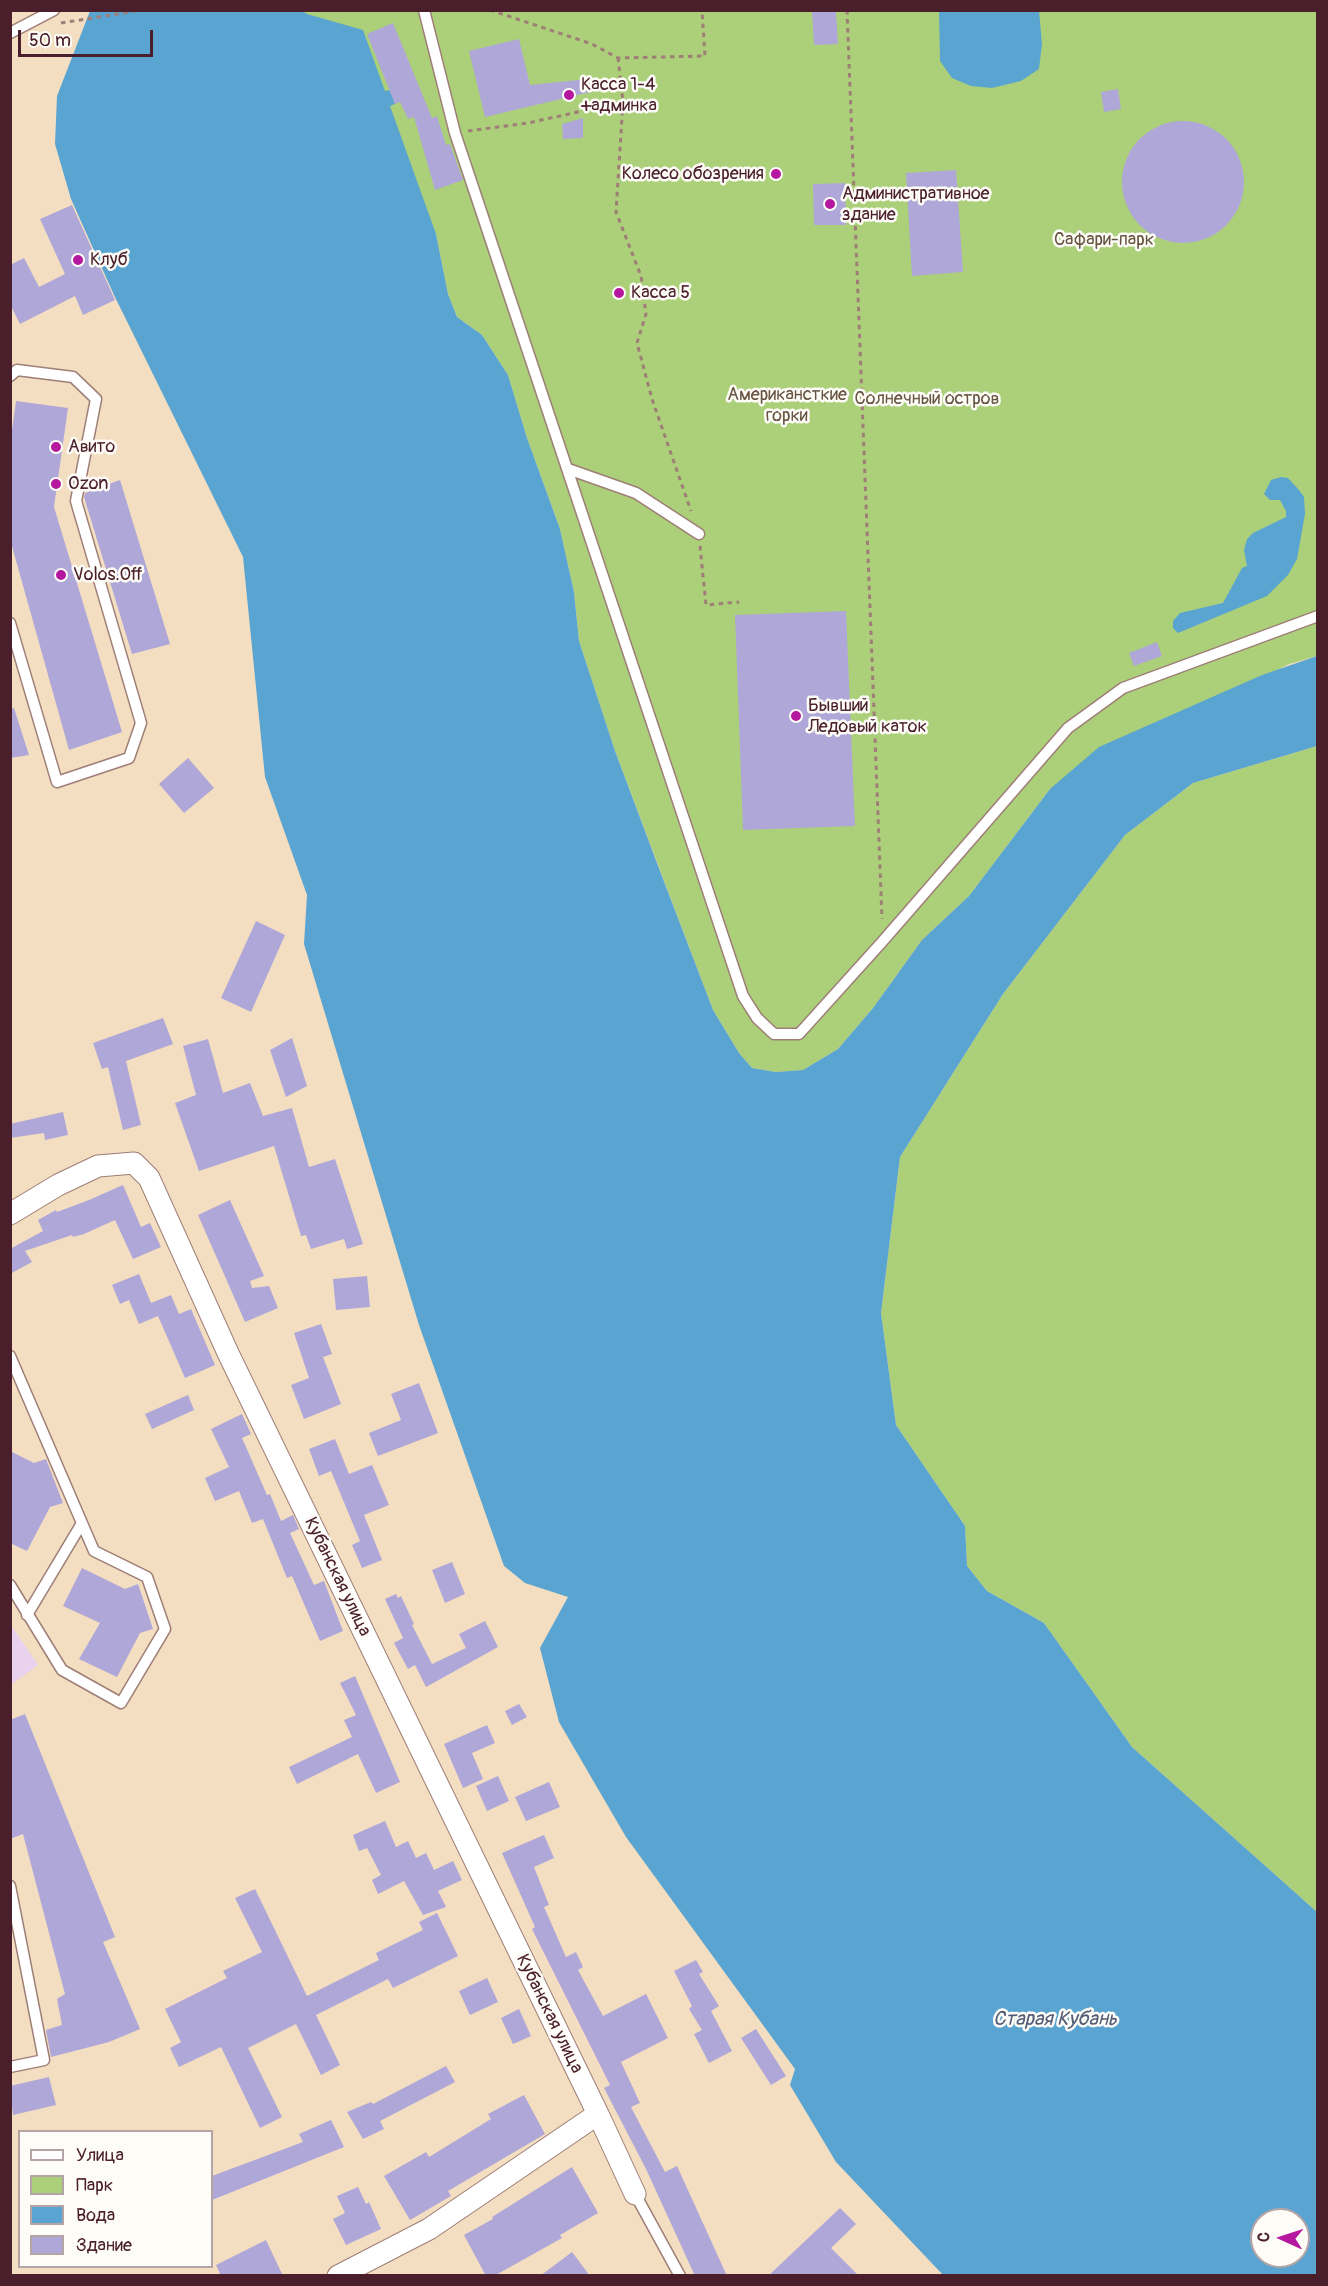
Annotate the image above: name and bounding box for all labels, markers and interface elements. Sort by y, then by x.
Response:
scale bar [21,18,156,56]
text: 50 m [29,29,71,52]
place label: Касса 1-4 +админка [581,74,657,116]
marker: Касса 1-4 +админка [562,88,576,102]
place label: Колесо обозрения [622,163,764,185]
marker: Колесо обозрения [769,167,783,181]
place label: Административное здание [842,183,989,226]
marker: Административное здание [823,197,837,211]
park label: Сафари-парк [1054,229,1154,251]
place label: Клуб [90,249,128,271]
marker: Клуб [71,253,85,267]
place label: Касса 5 [631,282,690,304]
marker: Касса 5 [612,286,626,300]
park label: Американсткие горки [727,384,847,426]
park label: Солнечный остров [855,388,999,410]
place label: Авито [68,436,115,458]
marker: Авито [49,440,63,454]
place label: Ozon [68,473,108,495]
marker: Ozon [49,477,63,491]
place label: Volos.Off [73,564,143,586]
marker: Volos.Off [54,568,68,582]
place label: Бывший Ледовый каток [808,695,927,738]
marker: Бывший Ледовый каток [789,709,803,723]
street label: Кубанская улица [299,1514,375,1640]
street label: Кубанская улица [511,1951,587,2077]
water label: Старая Кубань [993,2008,1117,2032]
legend [18,2130,213,2268]
text: Улица [76,2144,124,2167]
text: Парк [76,2174,113,2197]
text: Вода [76,2204,115,2227]
north arrow [1250,2208,1310,2268]
text: С [1254,2232,1274,2243]
text: Здание [76,2234,132,2257]

